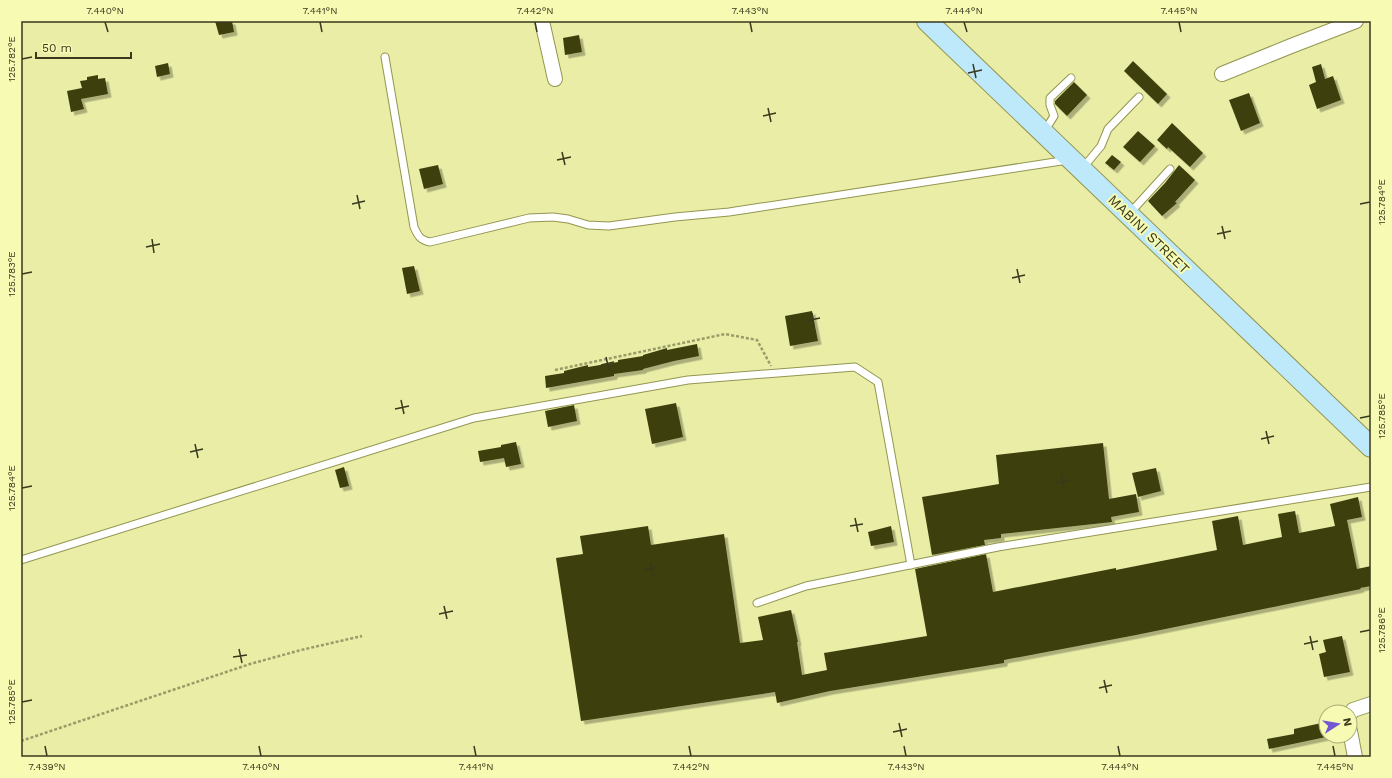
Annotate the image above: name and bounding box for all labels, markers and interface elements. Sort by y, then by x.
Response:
text: 7.440°N [86,5,124,16]
text: 7.441°N [302,5,338,16]
text: 7.442°N [516,5,554,16]
text: 7.443°N [731,5,769,16]
text: 7.444°N [945,5,983,16]
text: 7.445°N [1160,5,1198,16]
scale bar [36,34,131,60]
text: 125.782°E [6,36,17,82]
text: 50 m [42,41,72,55]
text: 125.784°E [1376,179,1387,225]
street label: MABINI STREET [1105,191,1193,277]
text: 125.783°E [6,251,17,297]
text: 125.785°E [1376,393,1387,439]
text: 125.784°E [6,465,17,511]
text: 125.786°E [1376,607,1387,653]
text: 125.785°E [6,679,17,725]
north arrow [1318,704,1358,744]
text: N [1340,717,1354,727]
text: 7.439°N [28,761,66,772]
text: 7.440°N [242,761,280,772]
text: 7.441°N [458,761,494,772]
text: 7.442°N [672,761,710,772]
text: 7.443°N [887,761,925,772]
text: 7.444°N [1101,761,1139,772]
text: 7.445°N [1316,761,1354,772]

